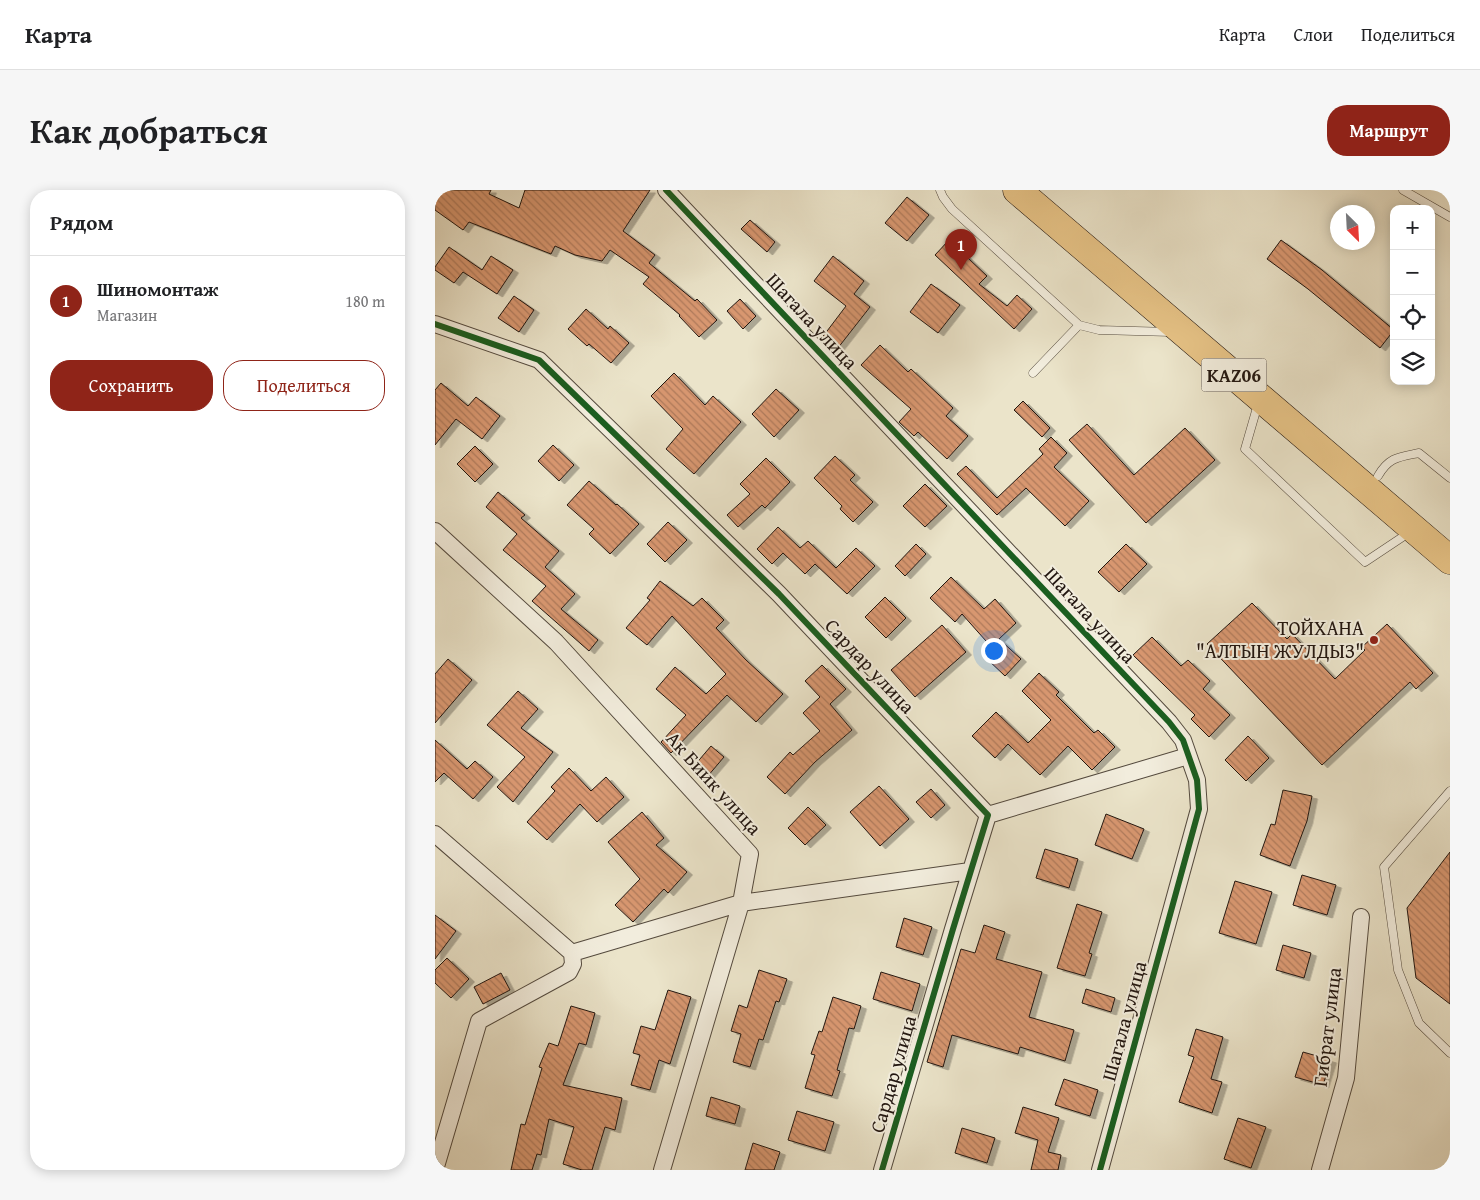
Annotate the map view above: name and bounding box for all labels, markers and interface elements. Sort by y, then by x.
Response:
text: Карта [25,17,92,52]
text: Карта [1219,21,1266,48]
text: Слои [1294,21,1333,48]
text: Поделиться [1361,21,1455,48]
text: Как добраться [30,105,268,156]
button: Маршрут [1327,105,1450,156]
north arrow [1330,205,1375,250]
map controls [1390,205,1435,385]
button: + [1390,205,1435,250]
text: Рядом [50,207,113,238]
pin: 1 [945,229,977,270]
button: − [1390,250,1435,295]
street label: Шагала улица [760,266,865,376]
text: Шиномонтаж [97,275,218,303]
text: 1 [62,289,70,313]
text: 180 m [345,289,385,313]
button: locate [1390,295,1435,340]
text: Магазин [97,303,157,327]
button: layers [1390,340,1435,385]
road number: KАZ06 [1201,358,1267,392]
button: Сохранить [50,360,213,411]
button: Поделиться [223,360,385,411]
street label: Шагала улица [1038,560,1143,670]
street label: Сардар улица [819,612,922,720]
place label: ТОЙХАНА "АЛТЫН ЖУЛДЫЗ" [1196,613,1364,665]
marker: ТОЙХАНА "АЛТЫН ЖУЛДЫЗ" [1368,634,1380,646]
your location [981,638,1007,664]
street label: Ак Биик улица [660,724,769,841]
street label: Шагала улица [1094,957,1154,1084]
street label: Гибрат улица [1305,965,1348,1088]
street label: Сардар улица [862,1011,923,1136]

